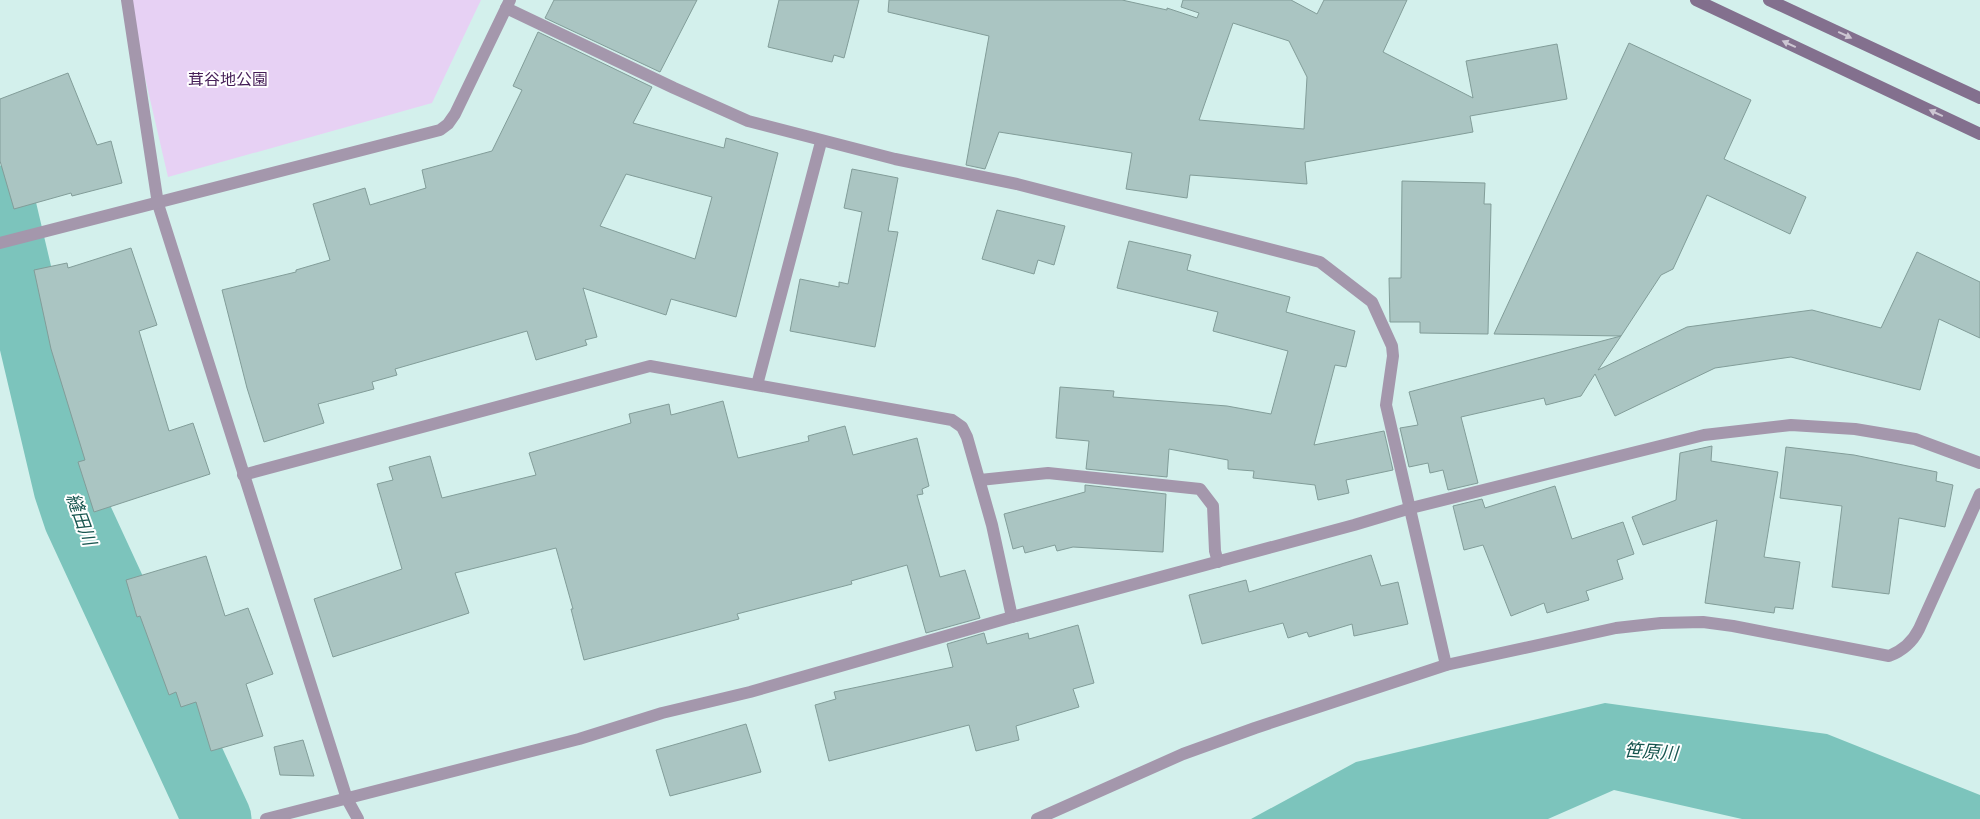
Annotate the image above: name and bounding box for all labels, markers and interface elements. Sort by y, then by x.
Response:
one-way arrow [1838,32,1852,40]
one-way arrow [1782,40,1796,48]
park label: 茸谷地公園 [188,69,268,89]
one-way arrow [1929,109,1943,117]
water label: 縫田川 [62,490,102,550]
water label: 笹原川 [1623,738,1681,764]

